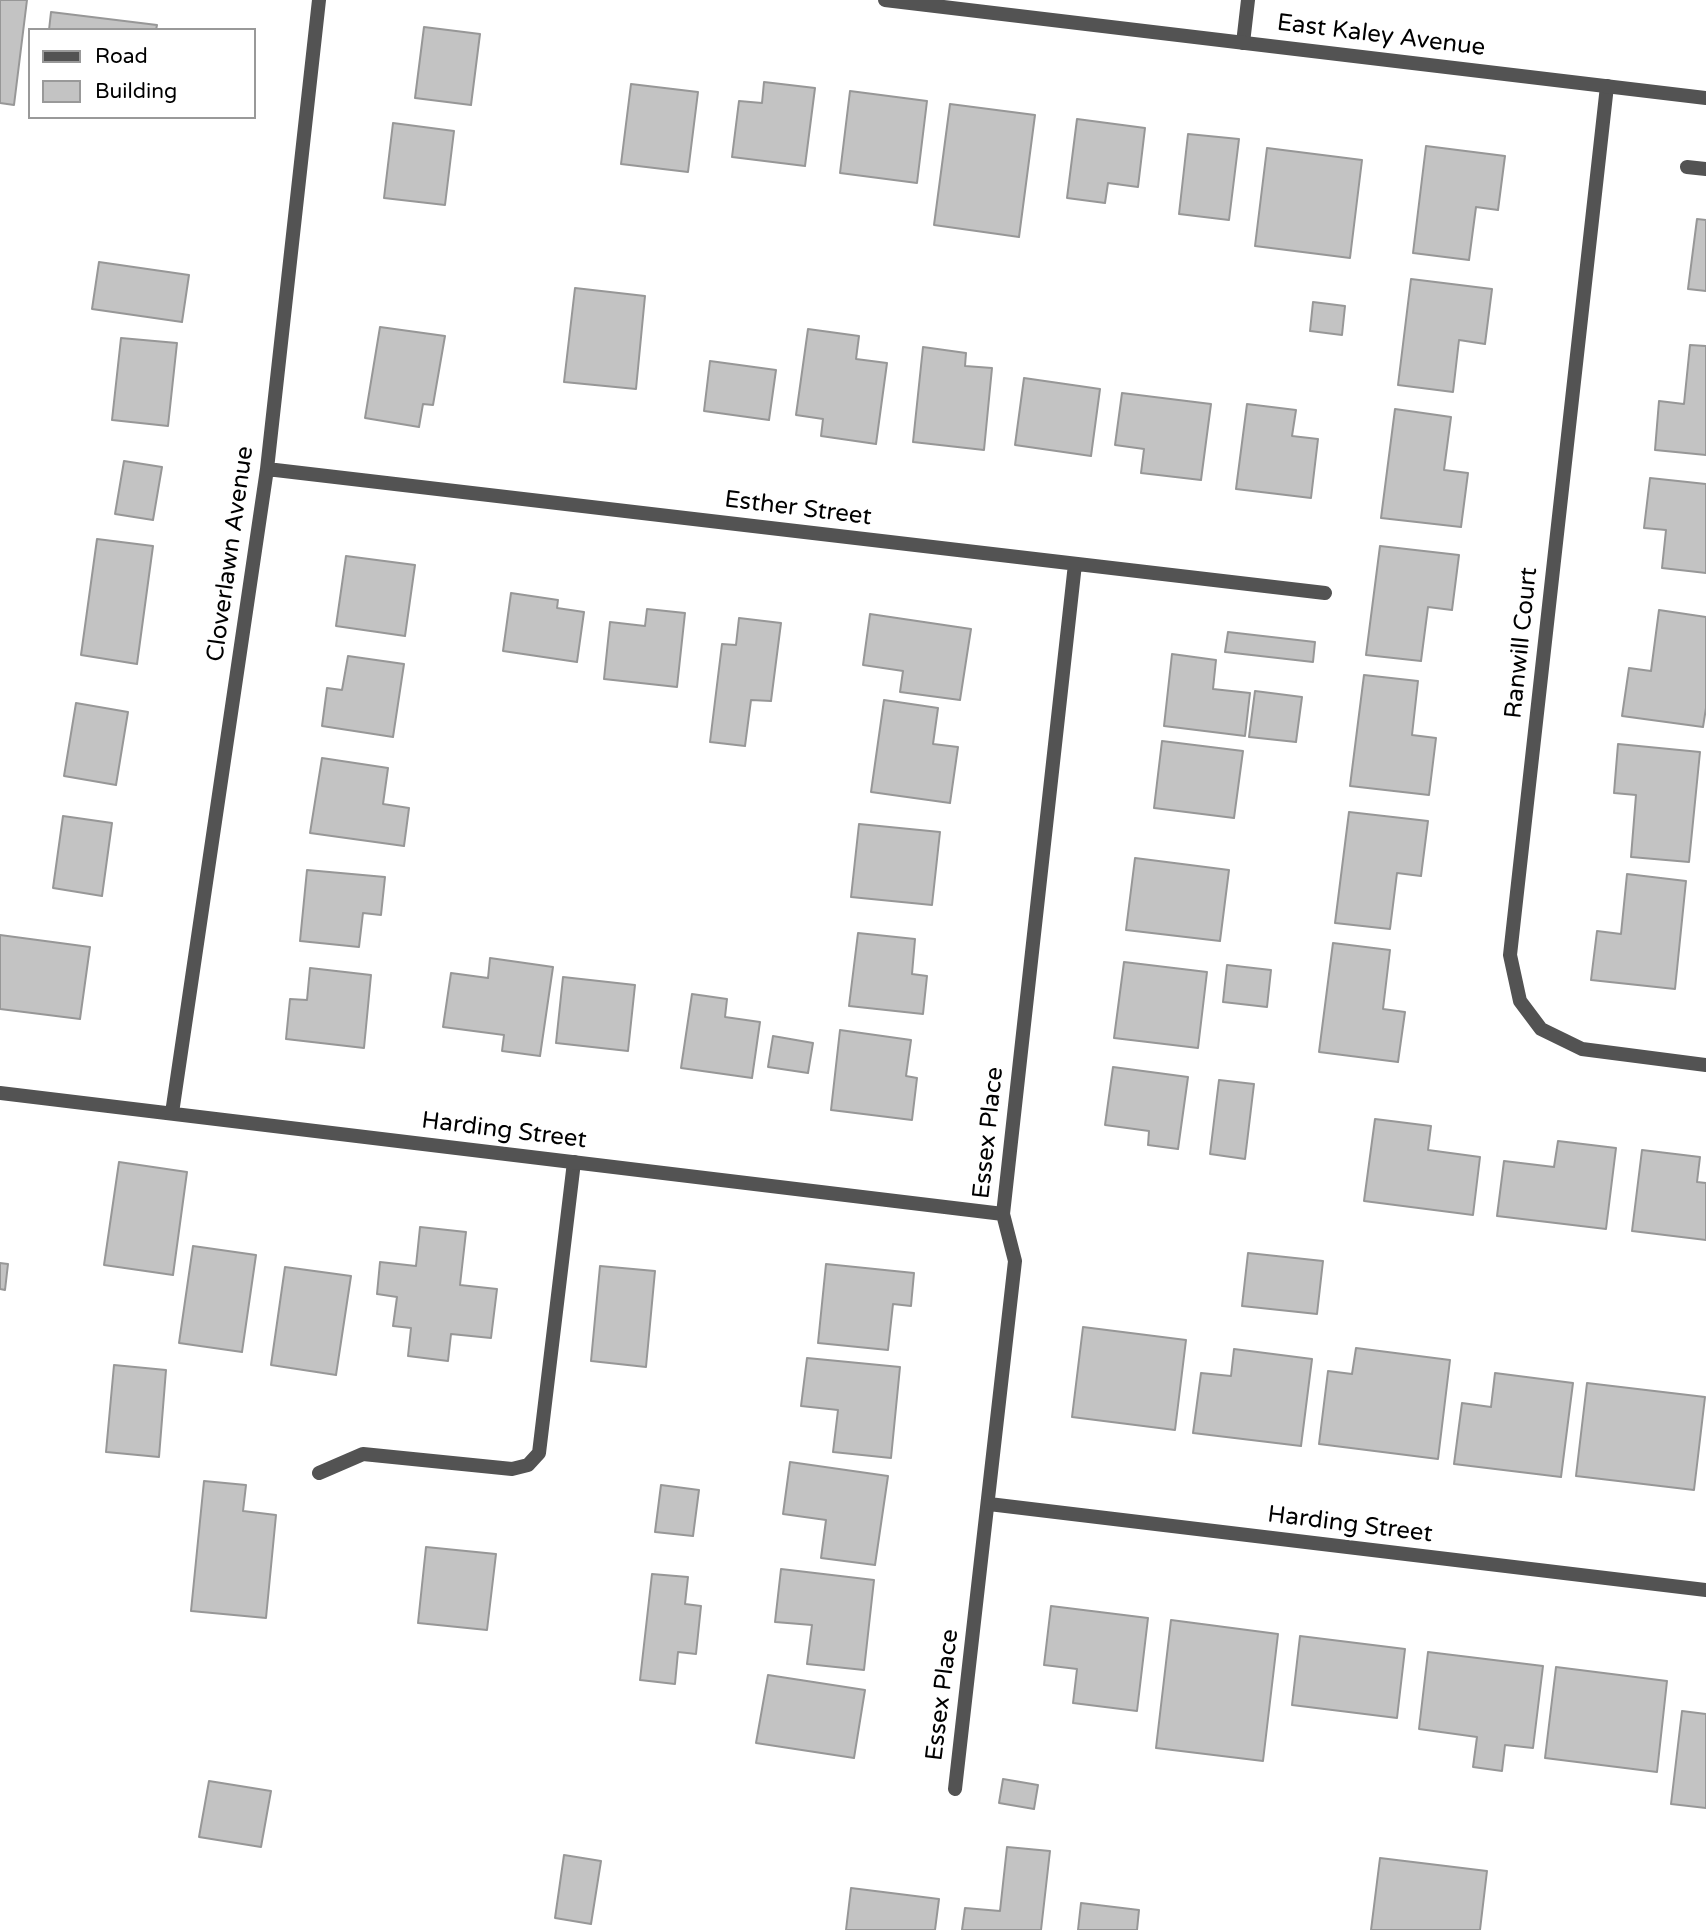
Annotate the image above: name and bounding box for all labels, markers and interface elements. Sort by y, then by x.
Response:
street label: East Kaley Avenue [1275,9,1487,63]
legend [28,28,256,119]
text: Road [95,44,148,69]
text: Building [95,79,177,104]
street label: Cloverlawn Avenue [202,444,260,664]
street label: Esther Street [723,486,873,532]
street label: Ranwill Court [1500,566,1544,720]
street label: Essex Place [968,1066,1010,1200]
street label: Harding Street [420,1107,588,1155]
street label: Harding Street [1266,1501,1434,1549]
street label: Essex Place [921,1627,965,1763]

